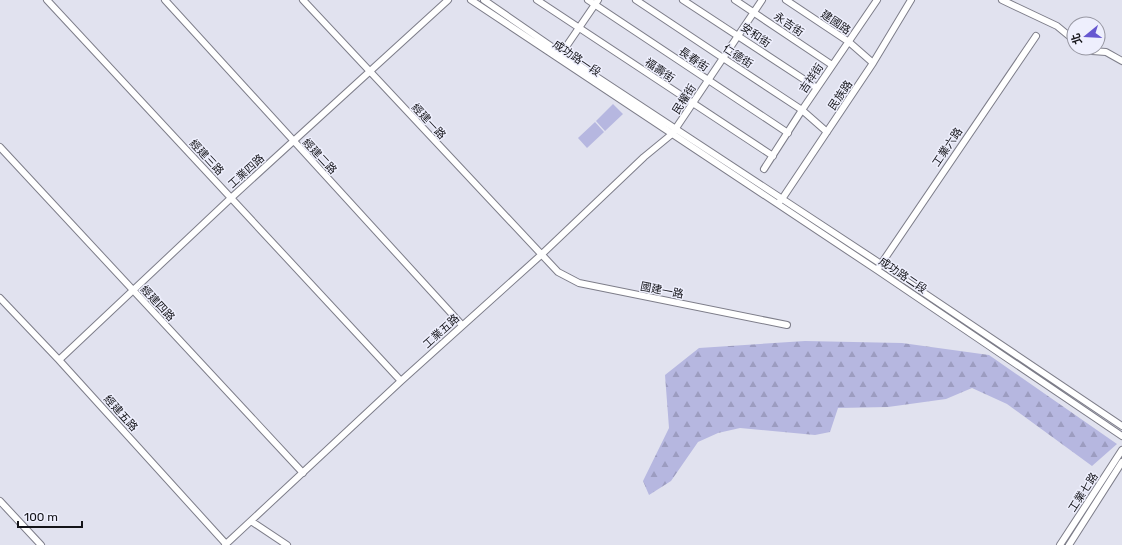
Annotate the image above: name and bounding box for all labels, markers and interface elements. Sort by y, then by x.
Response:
street label: 建國路 [818,8,853,37]
street label: 永吉街 [771,10,806,39]
north arrow [1066,16,1106,56]
street label: 安和街 [738,21,773,50]
text: 北 [1069,32,1085,46]
street label: 成功路一段 [550,38,603,79]
street label: 仁德街 [720,42,755,71]
street label: 長春街 [676,45,711,74]
street label: 福壽街 [642,56,677,85]
street label: 吉祥街 [797,61,826,96]
street label: 民族路 [826,78,855,113]
street label: 民權街 [670,82,699,117]
street label: 經建一路 [409,101,448,142]
street label: 工業六路 [930,125,965,169]
street label: 經建二路 [300,136,339,177]
street label: 經建三路 [187,137,226,178]
street label: 工業四路 [226,152,267,191]
street label: 成功路二段 [876,255,929,296]
street label: 國建一路 [639,280,685,301]
street label: 經建四路 [138,283,177,324]
street label: 工業五路 [421,312,462,351]
street label: 經建五路 [101,393,140,434]
street label: 工業七路 [1066,470,1101,514]
scale bar [18,503,82,529]
text: 100 m [24,510,58,524]

